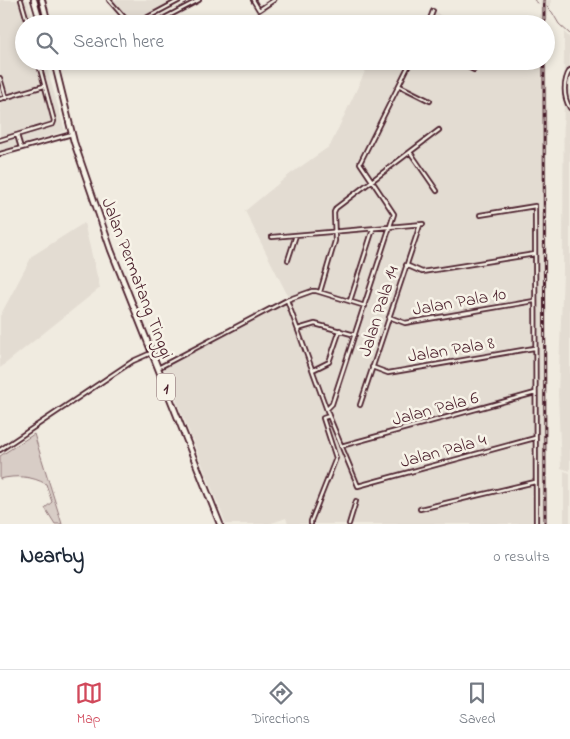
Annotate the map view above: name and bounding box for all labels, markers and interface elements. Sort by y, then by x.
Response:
search box [15,15,555,70]
icon: search [33,29,61,57]
text: Search here [73,29,164,56]
street label: Jalan Permatang Tinggi [93,195,179,363]
street label: Jalan Pala 14 [353,262,407,360]
street label: Jalan Pala 10 [411,282,508,324]
street label: Jalan Pala 8 [406,331,497,371]
road number: 1 [157,374,175,401]
street label: Jalan Pala 6 [389,386,482,434]
street label: Jalan Pala 4 [397,428,490,476]
text: Nearby [20,542,84,572]
text: 0 results [494,545,550,569]
tab: Map [75,679,103,730]
tab: Directions [252,679,310,730]
tab: Saved [459,679,495,730]

